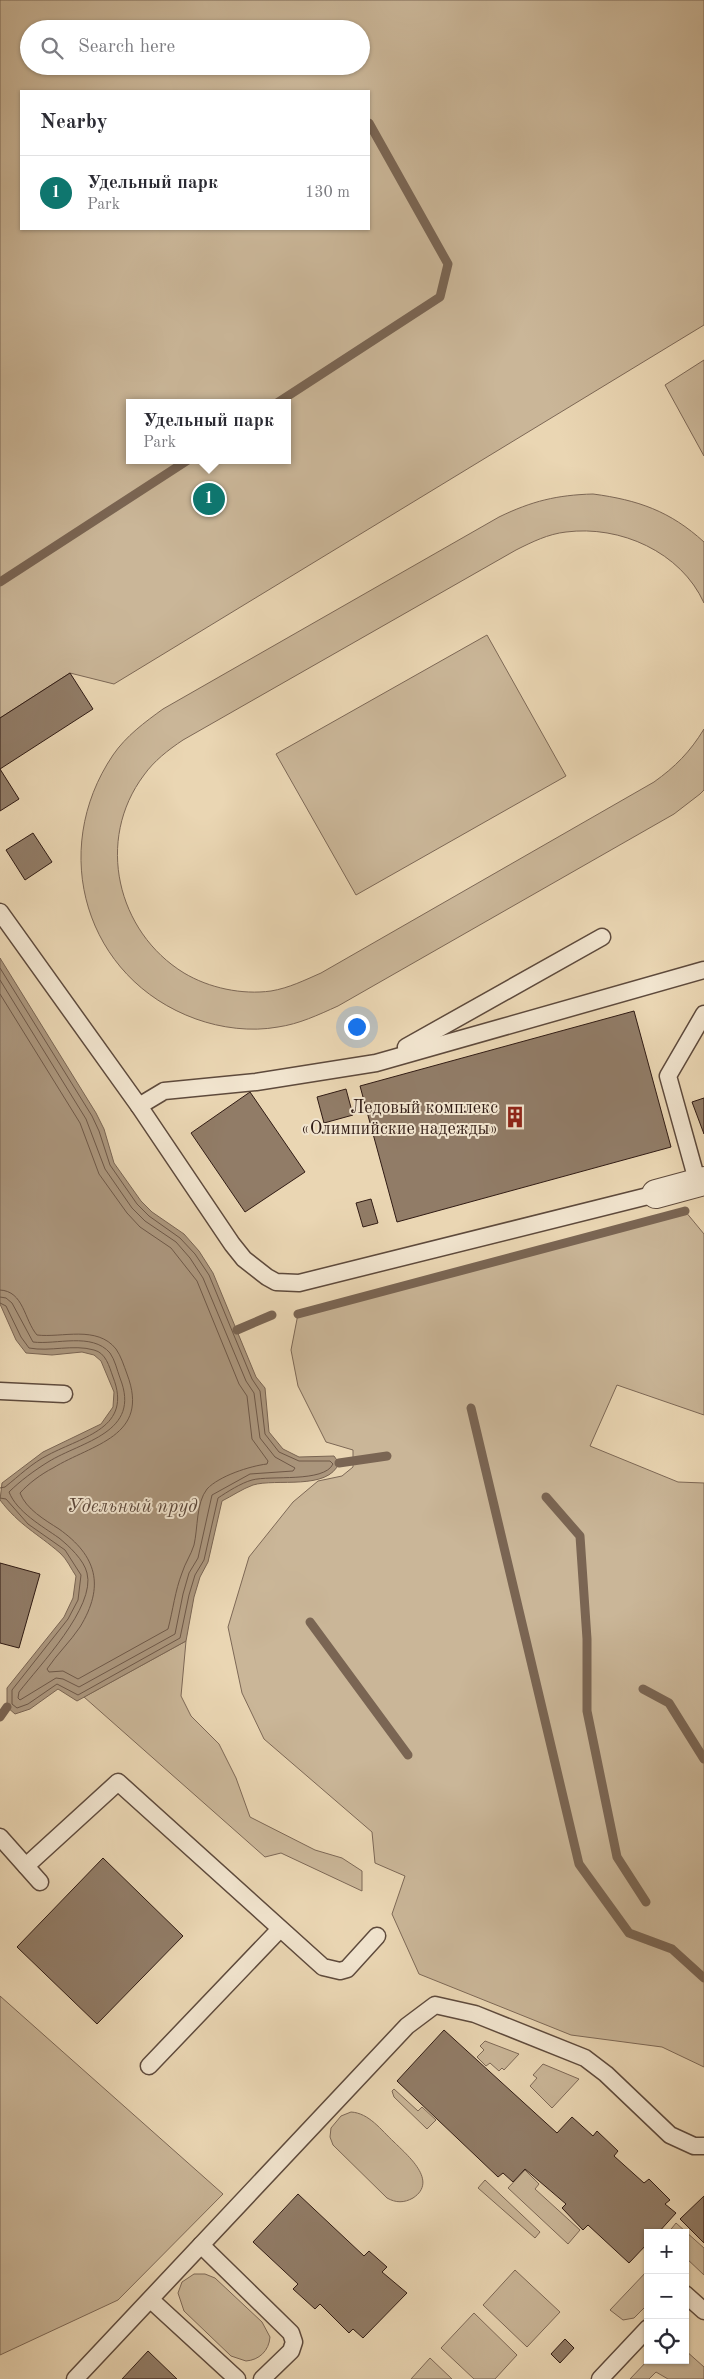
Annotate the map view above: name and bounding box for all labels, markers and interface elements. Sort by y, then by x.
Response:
search box [20,20,370,75]
icon: search [38,34,66,62]
text: Search here [78,38,175,57]
text: Nearby [40,112,108,133]
text: Удельный парк [87,174,218,193]
text: 1 [51,185,61,201]
text: 130 m [305,185,350,201]
text: Park [87,197,120,213]
popup [126,399,291,464]
text: Удельный парк [143,412,274,431]
text: Park [143,435,176,451]
pin: 1 [193,480,225,518]
your location [344,1014,370,1040]
place label: Ледовый комплекс «Олимпийские надежды» [301,1099,498,1138]
building icon: Ледовый комплекс «Олимпийские надежды» [502,1104,528,1130]
water label: Удельный пруд [67,1498,198,1517]
map controls [644,2229,689,2364]
button: + [644,2229,689,2274]
button: − [644,2274,689,2319]
button: locate [644,2319,689,2364]

